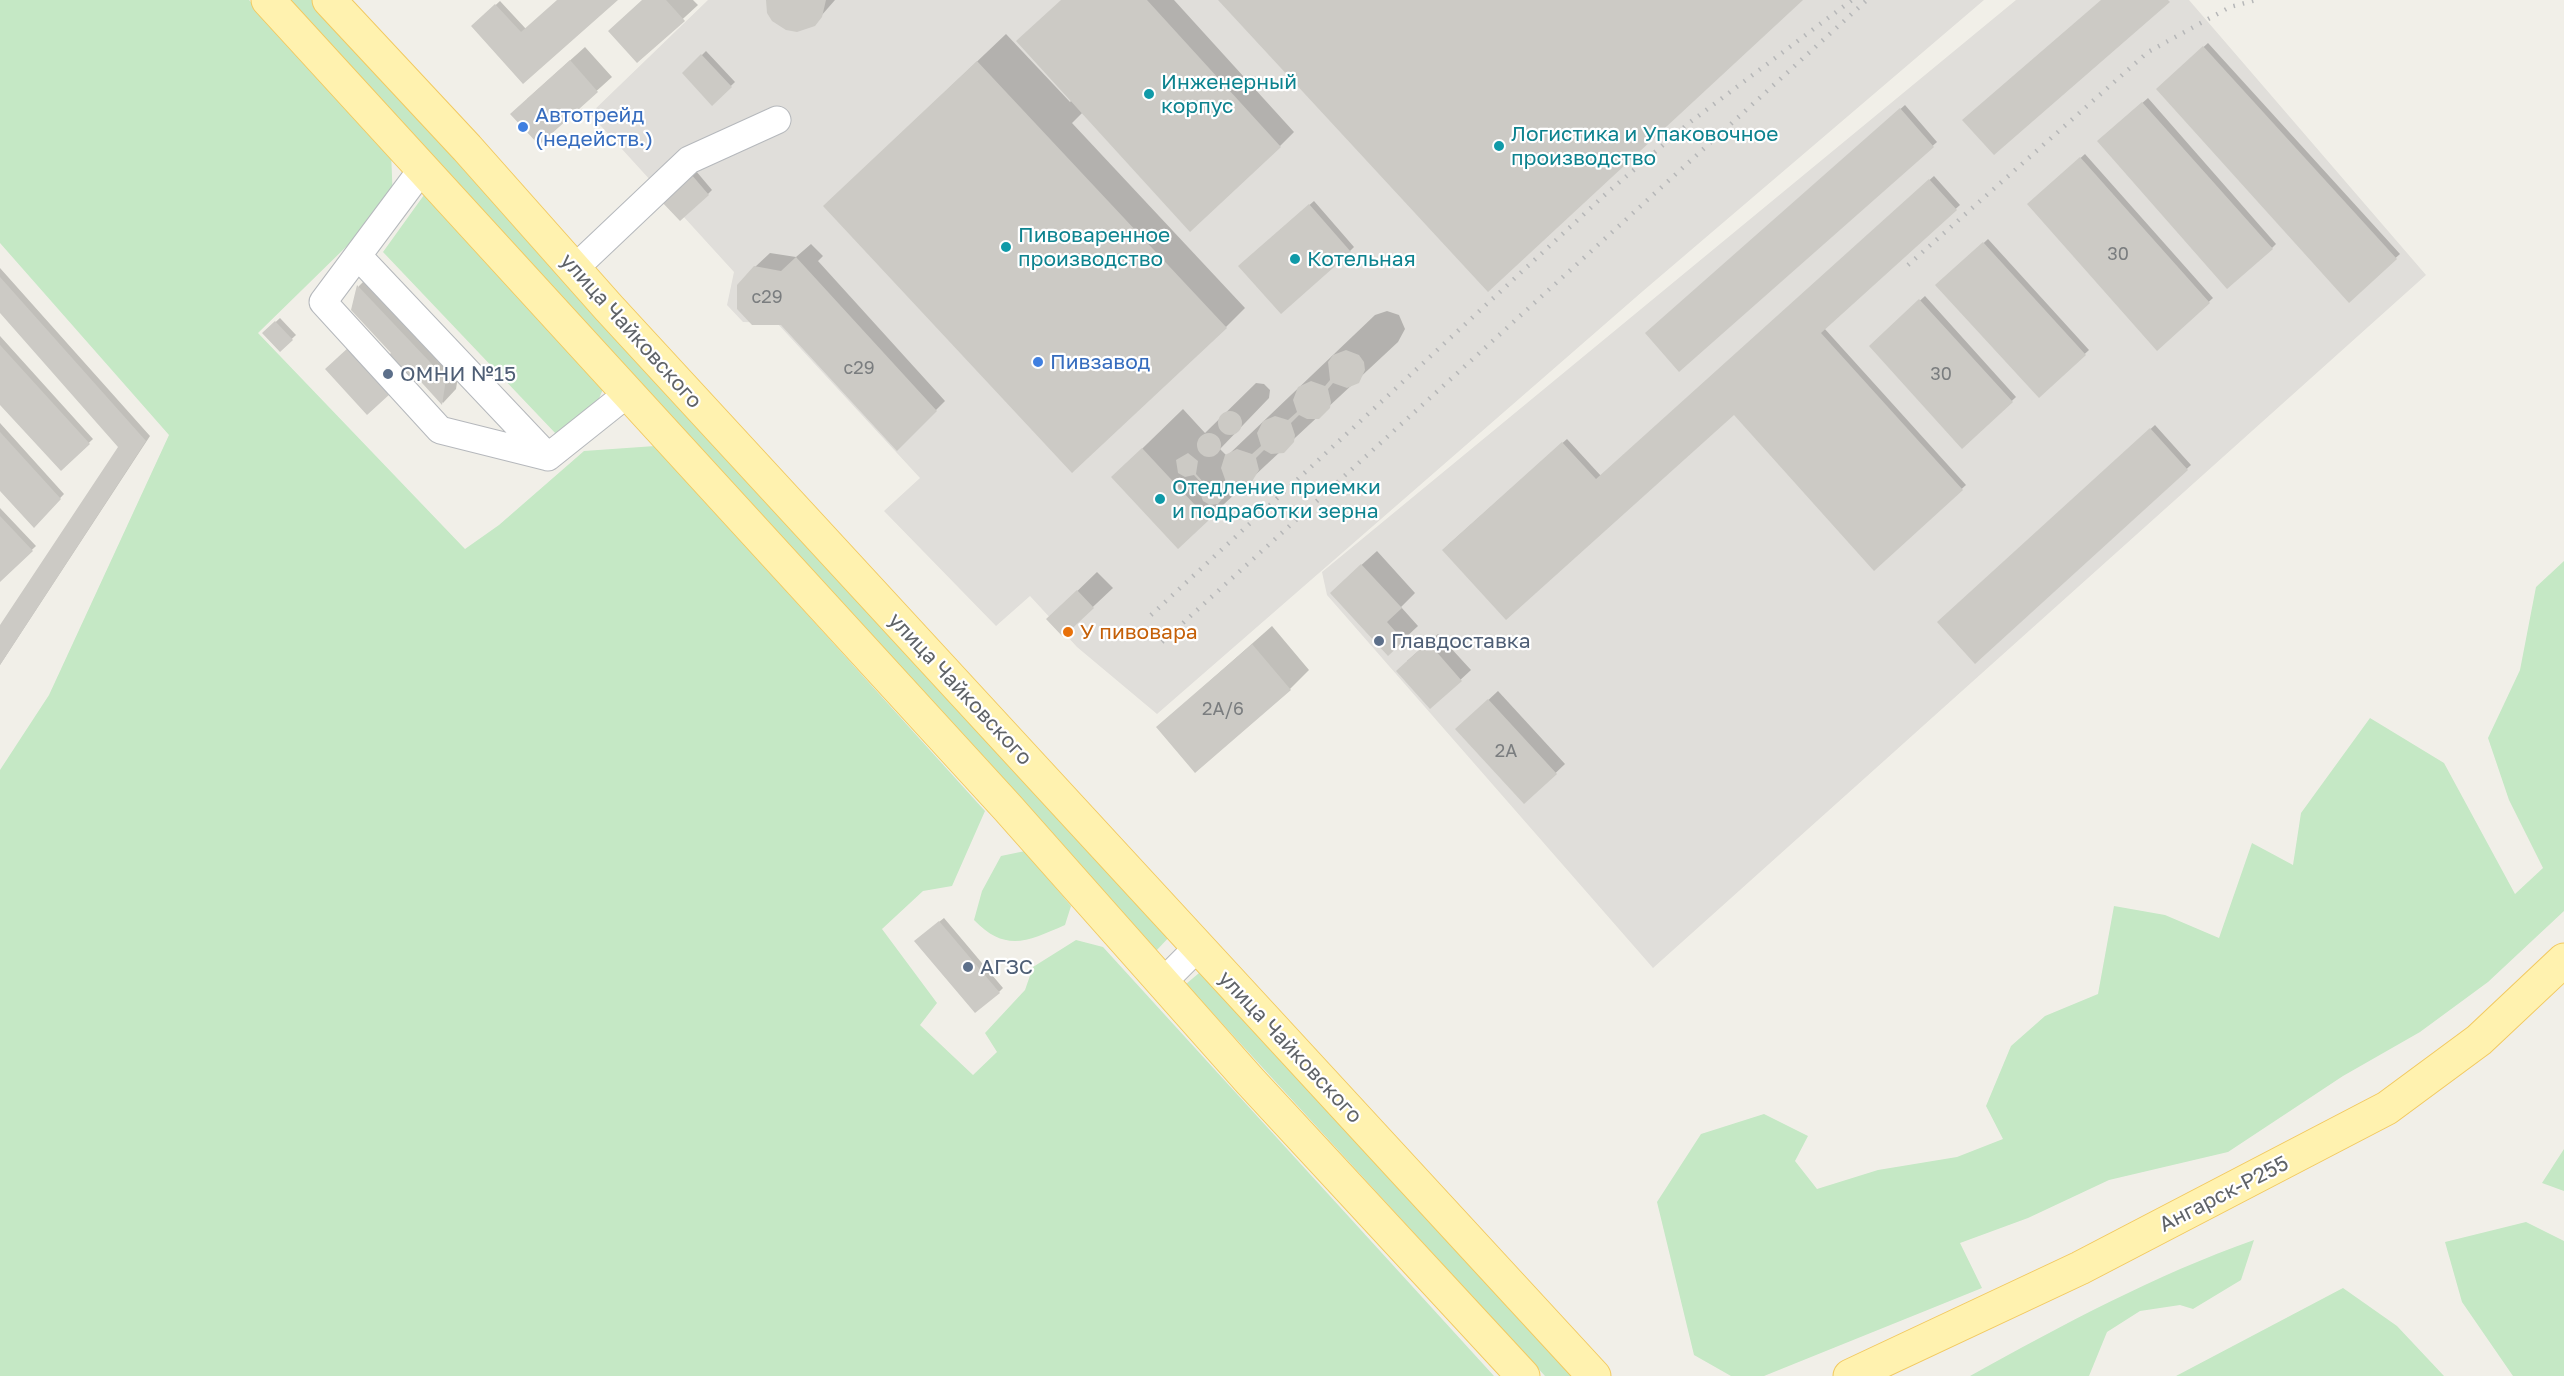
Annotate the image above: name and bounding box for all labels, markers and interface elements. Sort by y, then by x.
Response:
place label: Инженерный корпус [1161,69,1297,119]
marker: Инженерный корпус [1142,87,1156,101]
place label: Автотрейд (недейств.) [535,102,653,152]
marker: Автотрейд (недейств.) [516,120,530,134]
place label: Логистика и Упаковочное производство [1511,121,1778,171]
marker: Логистика и Упаковочное производство [1492,139,1506,153]
place label: Пивоваренное производство [1018,222,1170,272]
marker: Пивоваренное производство [999,240,1013,254]
house number: 30 [2107,243,2129,265]
place label: Котельная [1307,246,1416,272]
street label: улица Чайковского [555,248,707,414]
marker: Котельная [1288,252,1302,266]
house number: с29 [751,286,783,308]
place label: Пивзавод [1050,349,1150,375]
marker: Пивзавод [1031,355,1045,369]
house number: с29 [843,357,875,379]
place label: ОМНИ №15 [400,361,516,387]
house number: 30 [1930,363,1952,385]
marker: ОМНИ №15 [381,367,395,381]
place label: Отедление приемки и подработки зерна [1172,474,1381,524]
marker: Отедление приемки и подработки зерна [1153,492,1167,506]
street label: улица Чайковского [883,607,1037,771]
place label: У пивовара [1080,619,1198,645]
marker: У пивовара [1061,625,1075,639]
place label: Главдоставка [1391,628,1531,654]
marker: Главдоставка [1372,634,1386,648]
house number: 2А/6 [1202,698,1244,720]
house number: 2А [1495,740,1517,762]
place label: АГЗС [980,954,1033,980]
marker: АГЗС [961,960,975,974]
street label: улица Чайковского [1213,965,1367,1129]
street label: Ангарск-Р255 [2155,1151,2293,1237]

